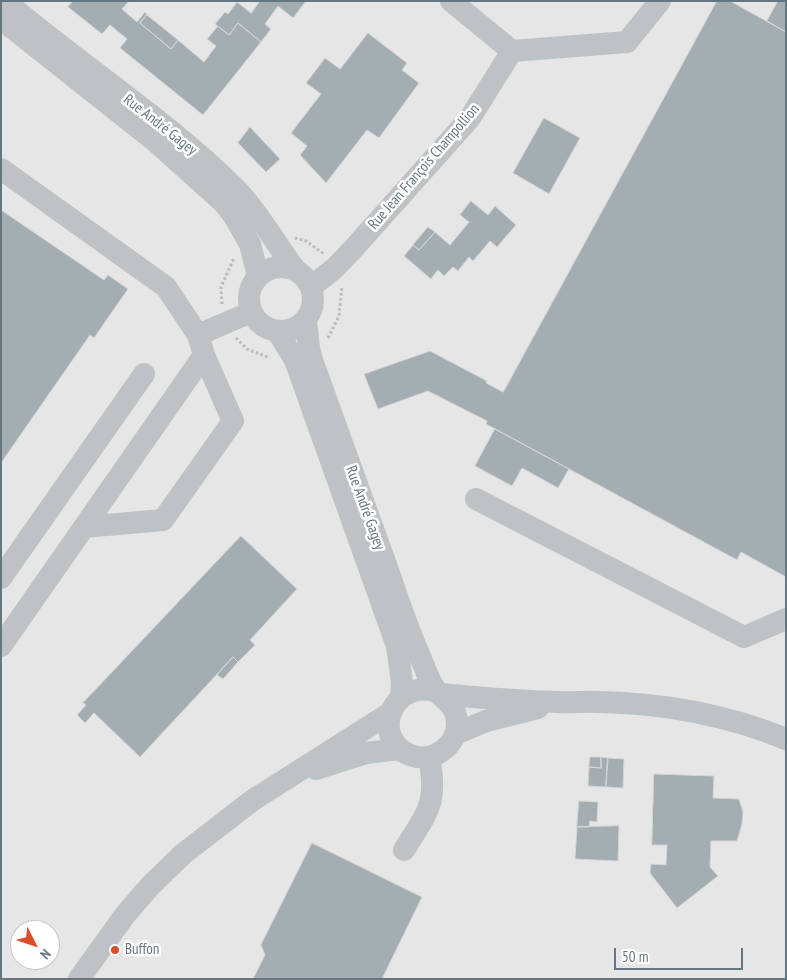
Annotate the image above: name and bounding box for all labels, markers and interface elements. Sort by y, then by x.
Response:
street label: Rue André Gagey [120,91,200,159]
street label: Rue Jean François Champollion [365,101,483,233]
street label: Rue André Gagey [341,463,389,553]
north arrow [10,920,60,970]
scale bar [617,938,746,970]
place label: Buffon [125,941,159,959]
marker: Buffon [109,944,121,956]
text: N [36,945,55,963]
text: 50 m [622,947,648,966]

